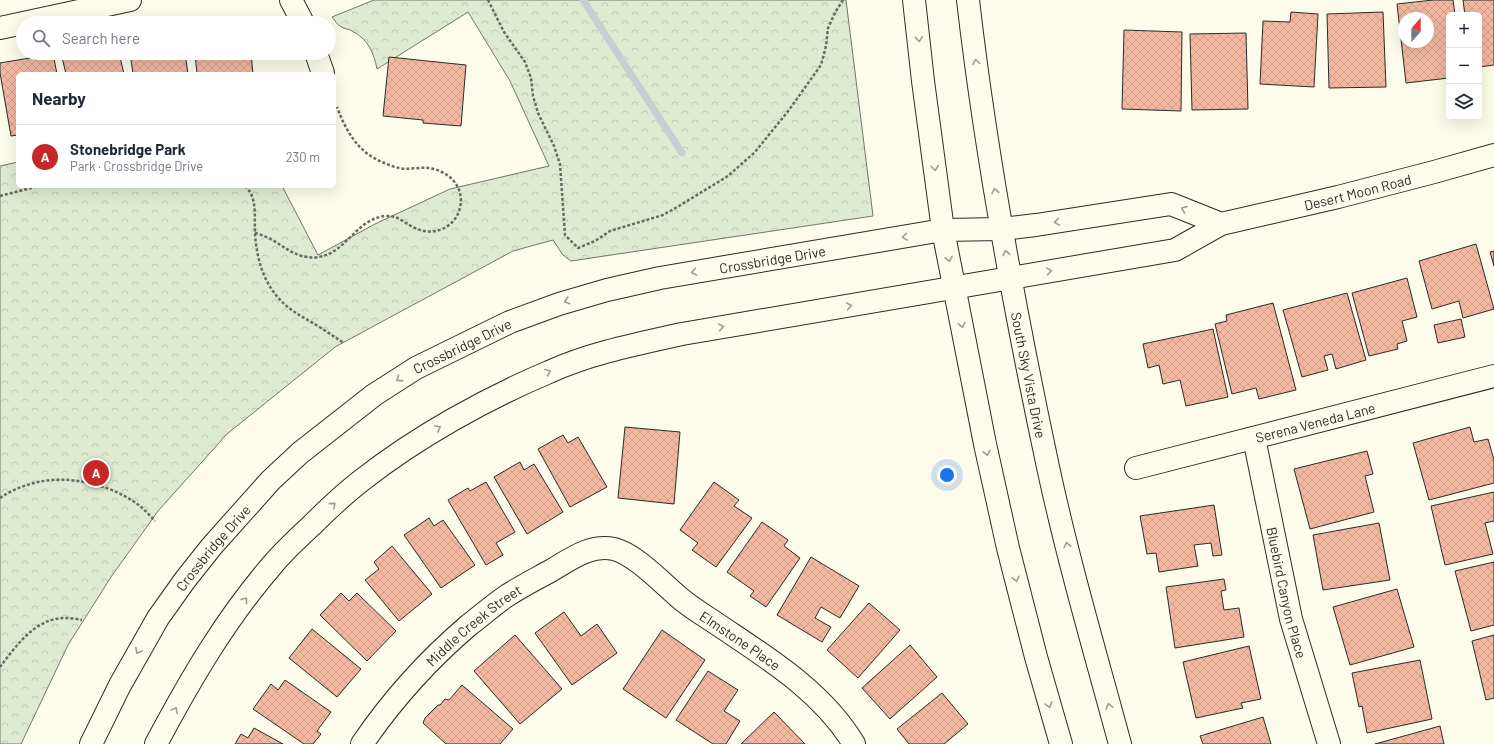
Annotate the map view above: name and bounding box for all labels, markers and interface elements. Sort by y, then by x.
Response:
north arrow [1398,12,1434,48]
map controls [1446,12,1482,120]
button: + [1446,12,1482,48]
search box [16,16,336,60]
icon: search [30,27,52,49]
text: Search here [62,29,140,47]
one-way arrow [914,36,923,42]
button: − [1446,48,1482,84]
one-way arrow [972,59,981,65]
button: layers [1446,84,1482,120]
text: Nearby [32,88,86,108]
text: Stonebridge Park [70,140,186,158]
text: A [41,149,49,165]
text: 230 m [286,149,320,165]
text: Park · Crossbridge Drive [70,158,203,174]
one-way arrow [930,165,939,171]
street label: Desert Moon Road [1302,170,1413,213]
one-way arrow [991,188,1000,194]
one-way arrow [1181,206,1188,214]
one-way arrow [1053,217,1060,226]
one-way arrow [902,232,908,241]
street label: Crossbridge Drive [718,242,827,276]
one-way arrow [1002,250,1011,256]
one-way arrow [944,255,953,262]
one-way arrow [691,267,697,276]
one-way arrow [1046,267,1052,276]
one-way arrow [564,296,571,305]
one-way arrow [846,302,852,311]
street label: South Sky Vista Drive [1008,310,1050,439]
street label: Crossbridge Drive [410,314,514,377]
one-way arrow [958,322,966,328]
one-way arrow [718,324,724,332]
one-way arrow [544,369,552,377]
one-way arrow [396,374,403,382]
street label: Serena Veneda Lane [1253,398,1377,446]
one-way arrow [434,426,441,433]
one-way arrow [982,449,990,456]
pin: A [83,458,109,488]
your location [937,465,957,485]
street label: Crossbridge Drive [172,501,254,594]
one-way arrow [328,503,336,510]
street label: Bluebird Canyon Place [1264,525,1311,660]
one-way arrow [1063,541,1071,548]
one-way arrow [1011,575,1020,582]
street label: Middle Creek Street [422,581,524,669]
one-way arrow [240,598,247,605]
street label: Elmstone Place [697,607,784,673]
one-way arrow [135,647,143,654]
one-way arrow [1045,702,1053,708]
one-way arrow [1106,703,1114,710]
one-way arrow [170,706,177,714]

